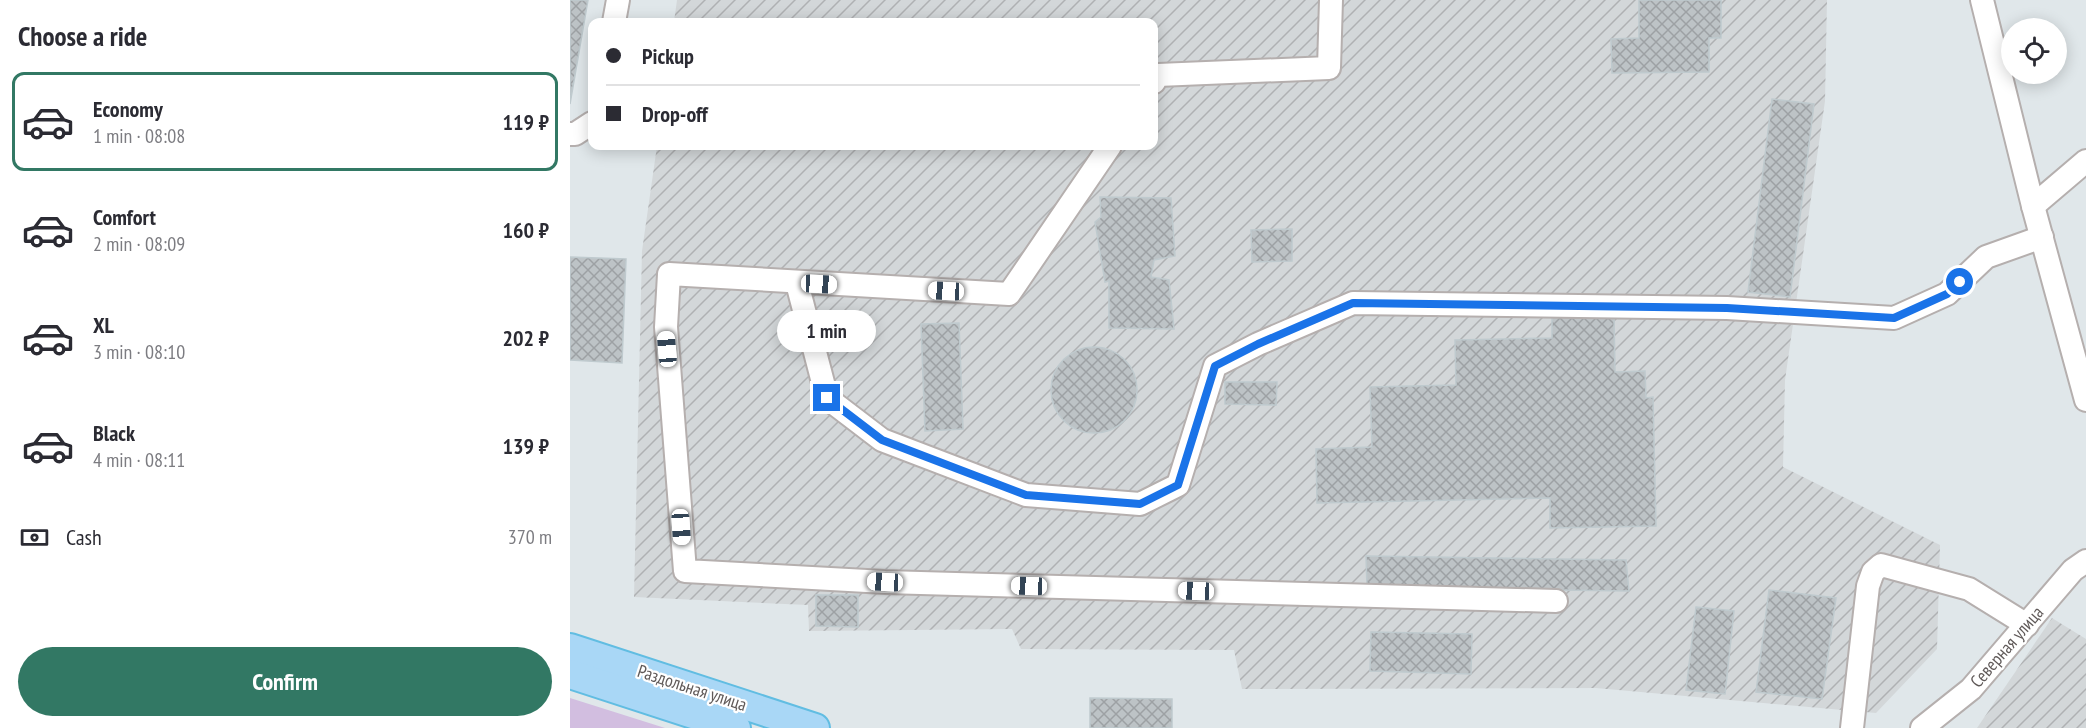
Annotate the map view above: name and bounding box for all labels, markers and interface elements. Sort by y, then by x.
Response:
map controls [2001,18,2067,84]
button: locate [2001,18,2067,84]
text: Choose a ride [18,19,147,53]
text: Pickup [642,42,694,70]
icon: car [21,95,75,149]
text: Economy [93,95,163,123]
text: Drop-off [642,100,708,128]
text: 119 ₽ [502,108,549,136]
text: 1 min · 08:08 [93,123,185,149]
icon: car [21,203,75,257]
text: Comfort [93,203,156,231]
text: 160 ₽ [502,216,549,244]
text: 2 min · 08:09 [93,231,185,257]
route start [1946,268,1973,295]
car [801,274,837,294]
car [928,281,964,301]
icon: car [21,311,75,365]
text: XL [93,311,114,339]
callout: 1 min [778,311,876,353]
text: 1 min [806,318,847,344]
text: 202 ₽ [502,324,549,352]
car [656,330,678,368]
text: 3 min · 08:10 [93,339,185,365]
route end [813,384,840,411]
icon: car [21,419,75,473]
text: Black [93,419,135,447]
text: 139 ₽ [502,432,549,460]
text: 4 min · 08:11 [93,447,185,473]
car [671,508,691,546]
icon: cash [18,521,51,554]
text: Cash [66,523,102,551]
text: 370 m [508,524,552,550]
car [867,572,903,592]
car [1011,576,1047,596]
car [1178,581,1214,601]
street label: Северная улица [1965,601,2048,692]
button: Confirm [18,647,552,716]
street label: Раздольная улица [635,659,750,716]

